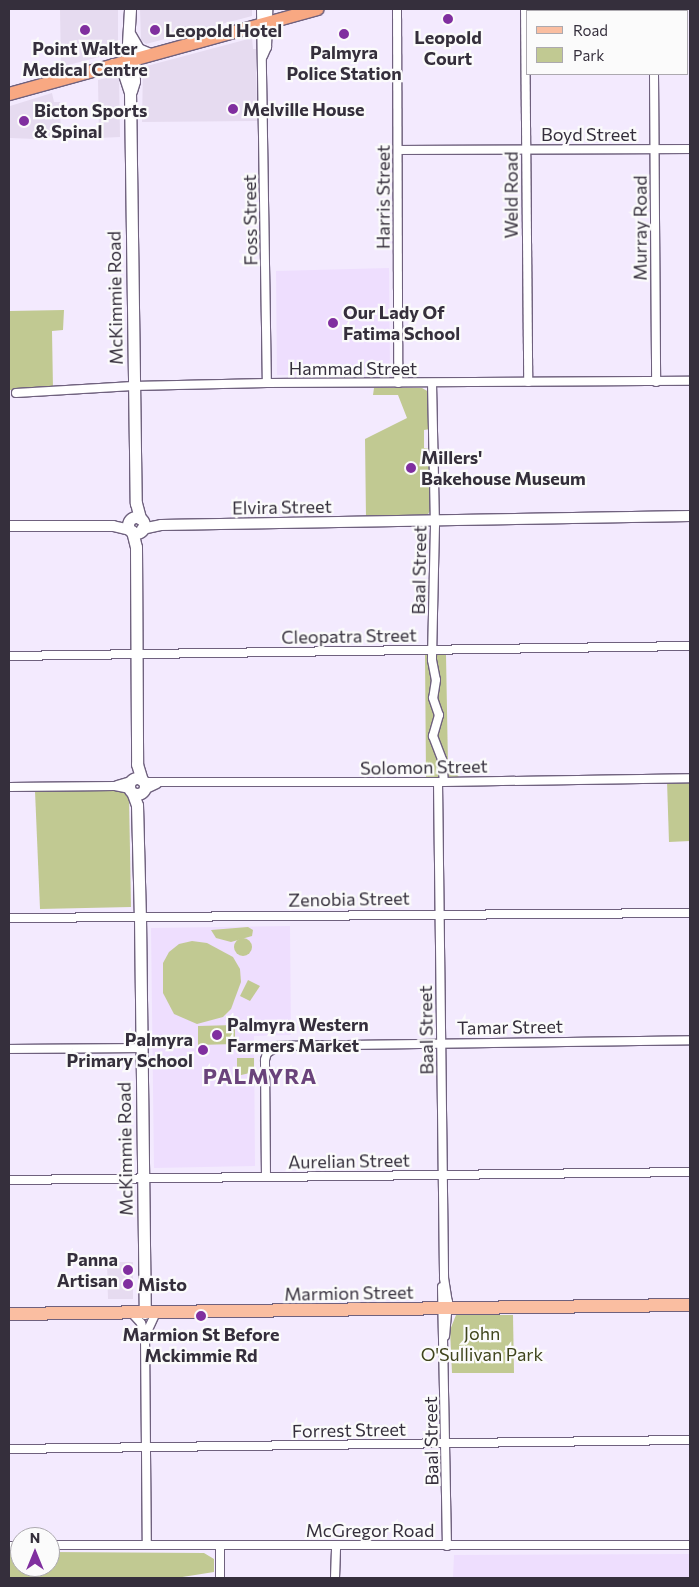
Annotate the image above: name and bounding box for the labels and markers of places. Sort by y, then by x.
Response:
marker: Leopold Court [442,13,454,25]
place label: Leopold Hotel [165,19,282,41]
marker: Point Walter Medical Centre [79,24,91,36]
marker: Leopold Hotel [149,24,161,36]
place label: Leopold Court [414,27,482,70]
marker: Palmyra Police Station [338,28,350,40]
place label: Point Walter Medical Centre [22,38,148,80]
place label: Palmyra Police Station [286,42,402,84]
place label: Melville House [243,98,365,120]
place label: Bicton Sports & Spinal [34,100,147,142]
marker: Melville House [227,103,239,115]
marker: Bicton Sports & Spinal [18,115,30,127]
place label: Our Lady Of Fatima School [343,302,460,344]
marker: Our Lady Of Fatima School [327,317,339,329]
place label: Millers' Bakehouse Museum [421,447,586,489]
marker: Millers' Bakehouse Museum [405,462,417,474]
place label: Palmyra Western Farmers Market [227,1014,369,1056]
place label: Palmyra Primary School [67,1029,193,1072]
marker: Palmyra Western Farmers Market [211,1029,223,1041]
marker: Palmyra Primary School [197,1044,209,1056]
place label: Panna Artisan [57,1249,118,1292]
marker: Panna Artisan [122,1264,134,1276]
place label: Misto [138,1273,187,1295]
marker: Misto [122,1278,134,1290]
marker: Marmion St Before Mckimmie Rd [195,1310,207,1322]
place label: Marmion St Before Mckimmie Rd [123,1324,279,1366]

